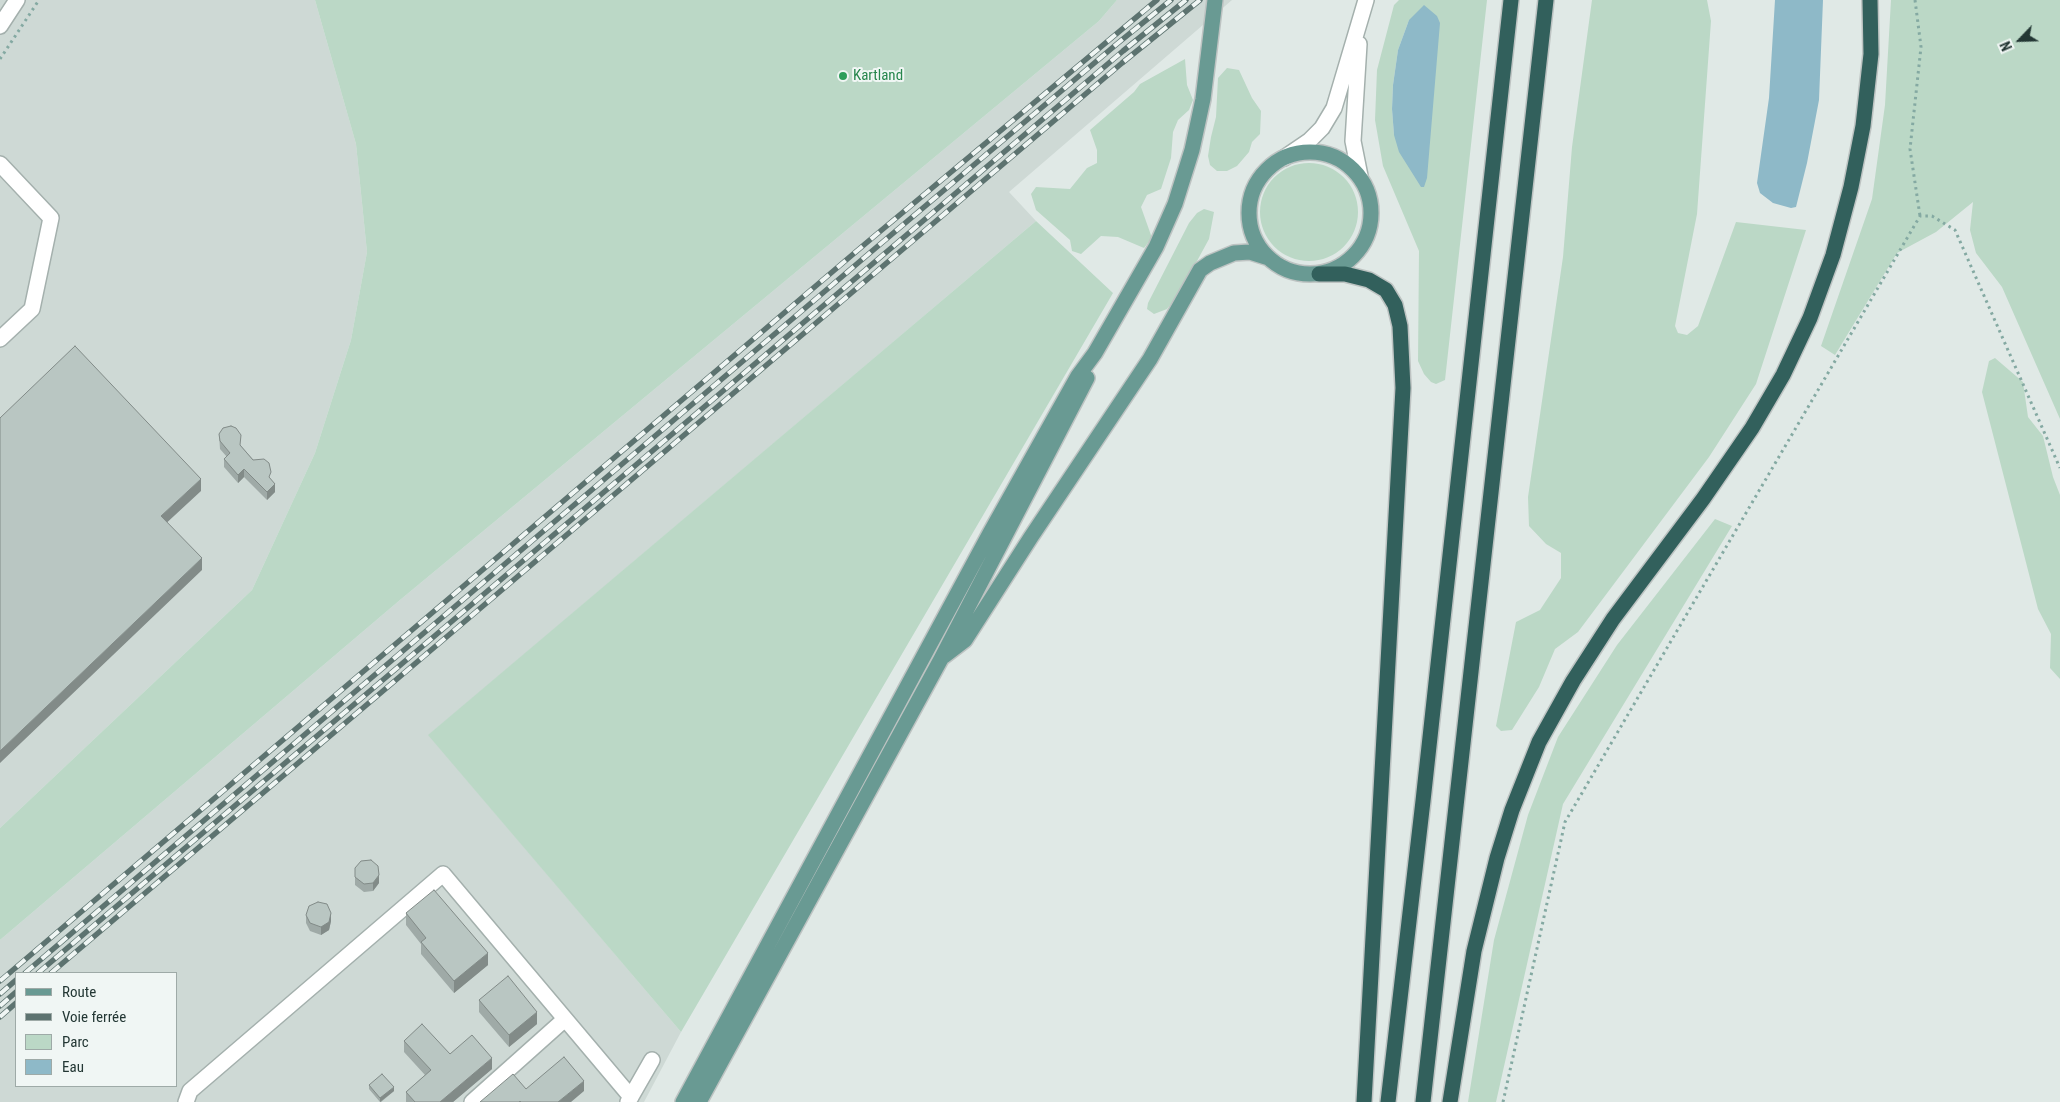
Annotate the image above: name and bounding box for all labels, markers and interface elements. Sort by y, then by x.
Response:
north arrow [1995,15,2045,65]
text: N [1997,39,2015,53]
place label: Kartland [853,67,903,85]
marker: Kartland [837,70,849,82]
legend [15,972,178,1087]
text: Route [62,983,96,1001]
text: Voie ferrée [62,1008,126,1026]
text: Parc [62,1033,89,1051]
text: Eau [62,1058,84,1076]

